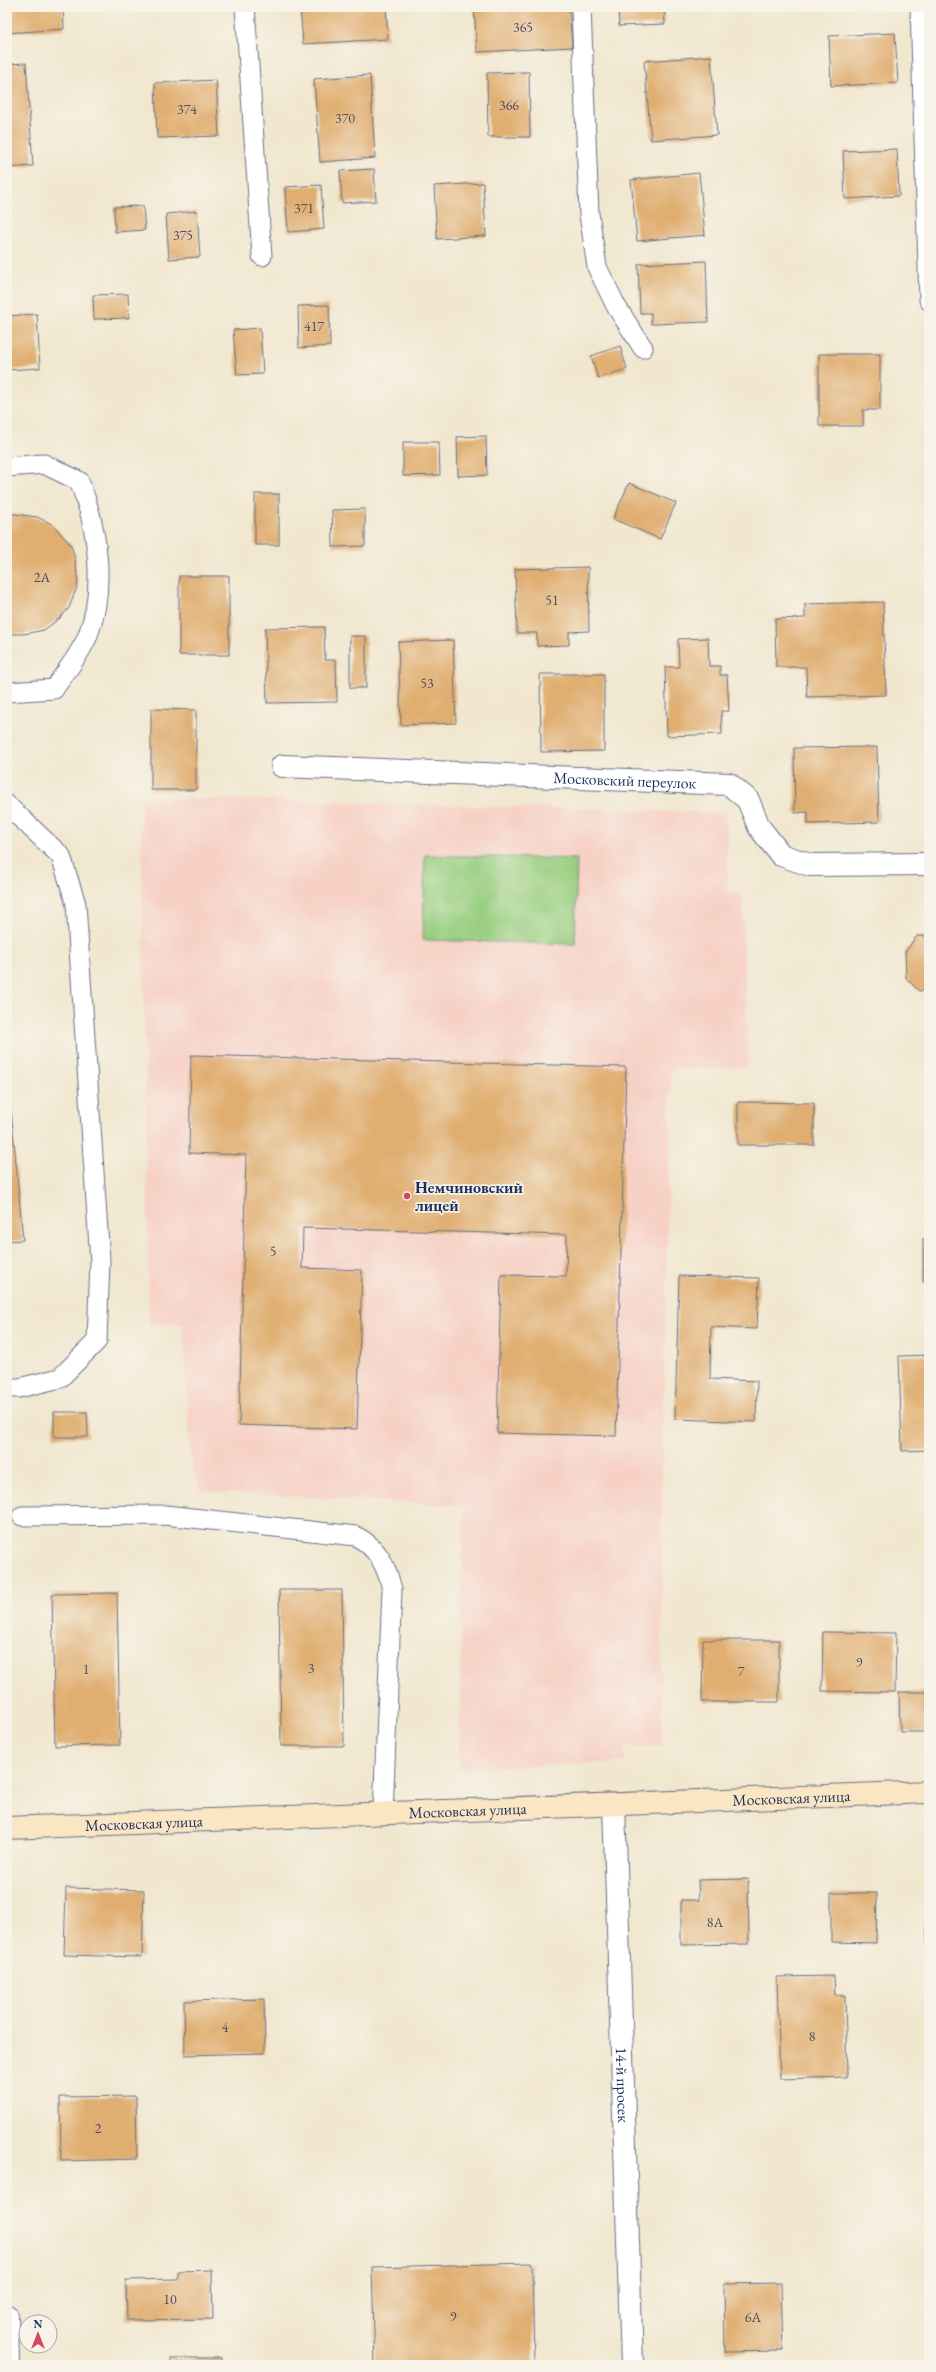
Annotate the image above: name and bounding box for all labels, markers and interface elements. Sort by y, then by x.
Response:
house number: 365 [513,18,533,36]
house number: 366 [499,96,519,114]
house number: 374 [177,100,197,118]
house number: 370 [335,109,355,127]
house number: 371 [294,199,314,217]
house number: 375 [173,226,193,244]
house number: 417 [304,317,324,335]
house number: 2А [34,568,51,586]
house number: 51 [545,591,559,609]
house number: 53 [420,674,434,692]
street label: Московский переулок [553,766,697,793]
place label: Немчиновский лицей [415,1177,523,1216]
marker: Немчиновский лицей [402,1191,412,1201]
house number: 5 [270,1242,276,1260]
house number: 9 [856,1653,863,1671]
house number: 3 [308,1659,315,1677]
house number: 1 [83,1660,89,1678]
house number: 7 [738,1662,745,1680]
street label: Московская улица [732,1785,851,1810]
street label: Московская улица [408,1797,528,1823]
street label: Московская улица [84,1810,204,1835]
house number: 8А [707,1913,724,1931]
house number: 4 [222,2018,229,2036]
house number: 8 [809,2027,816,2045]
street label: 14-й просек [611,2047,635,2123]
house number: 2 [95,2119,102,2137]
house number: 10 [163,2290,177,2308]
house number: 9 [450,2307,457,2325]
house number: 6А [745,2308,762,2326]
north arrow [18,2314,58,2354]
text: N [34,2317,43,2331]

